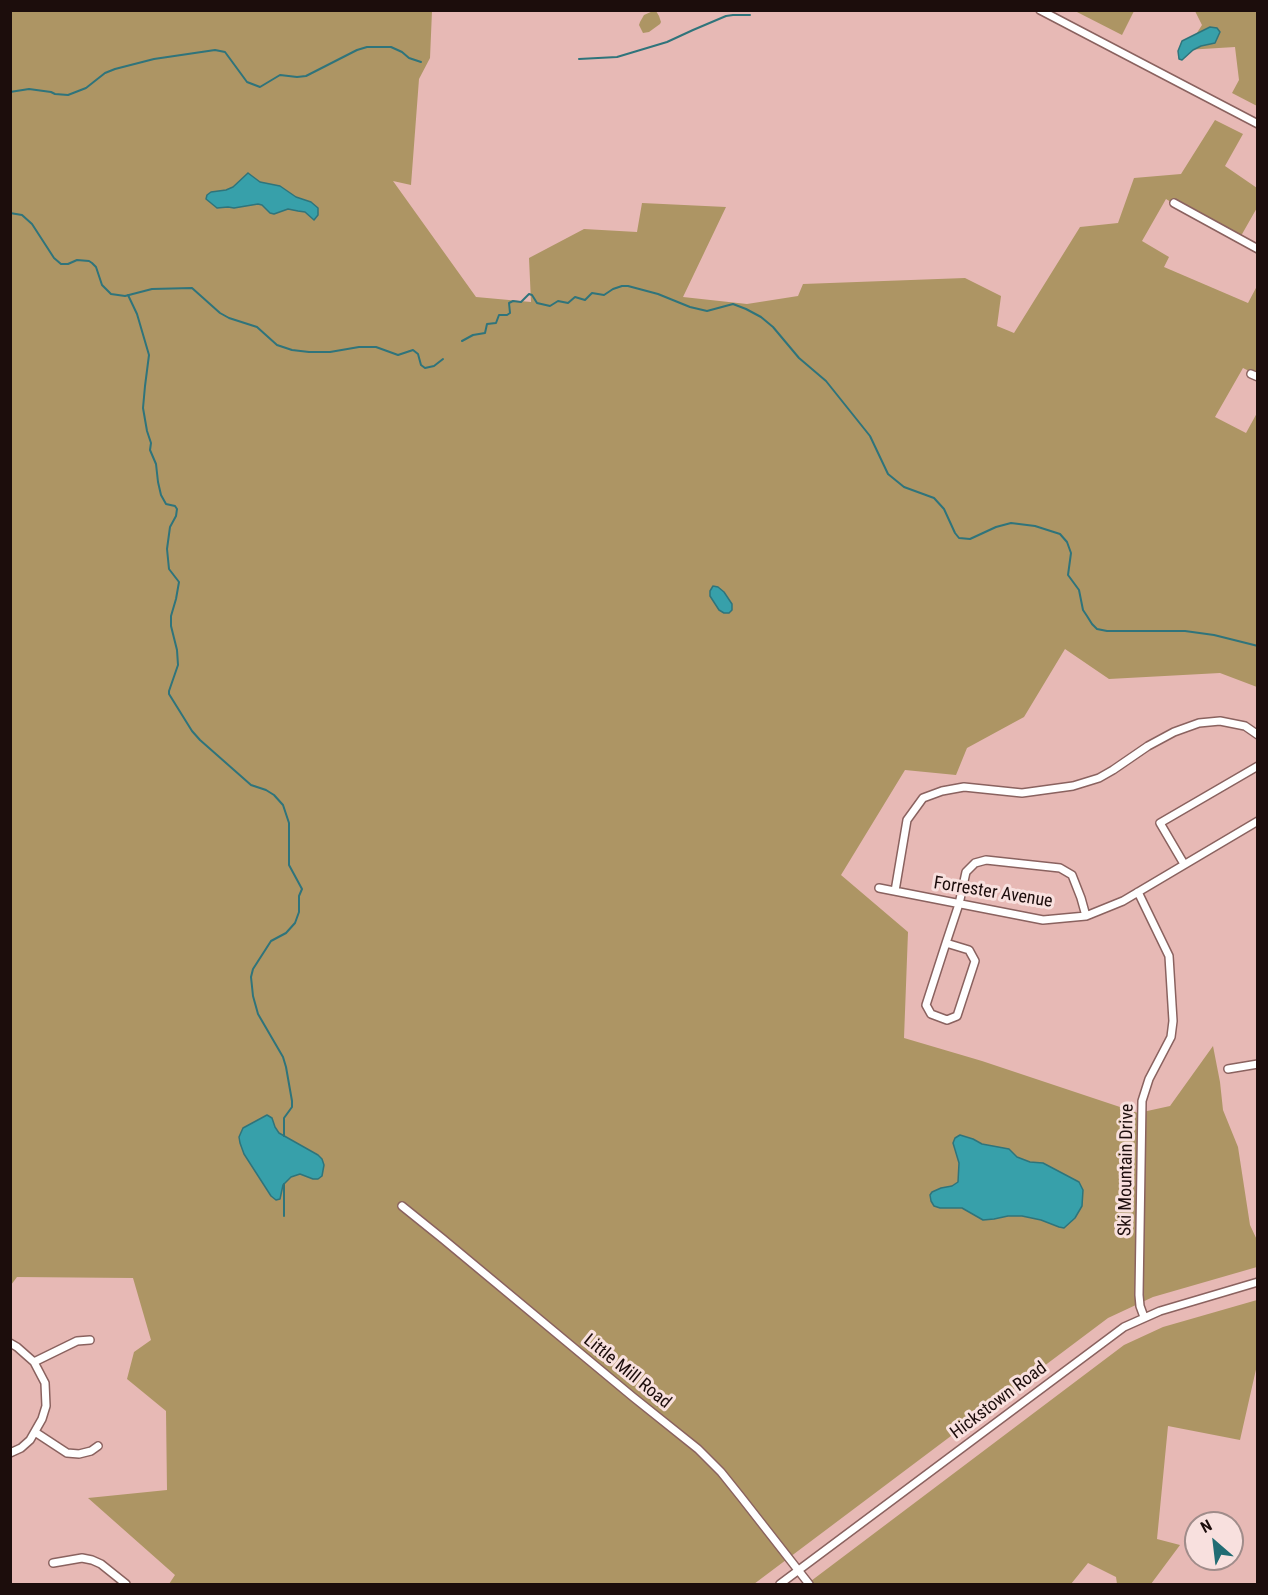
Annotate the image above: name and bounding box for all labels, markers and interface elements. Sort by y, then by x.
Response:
street label: Forrester Avenue [932,873,1054,913]
street label: Ski Mountain Drive [1115,1104,1139,1236]
street label: Little Mill Road [579,1330,675,1414]
street label: Hickstown Road [947,1358,1051,1444]
north arrow [1184,1511,1244,1571]
text: N [1197,1516,1215,1537]

